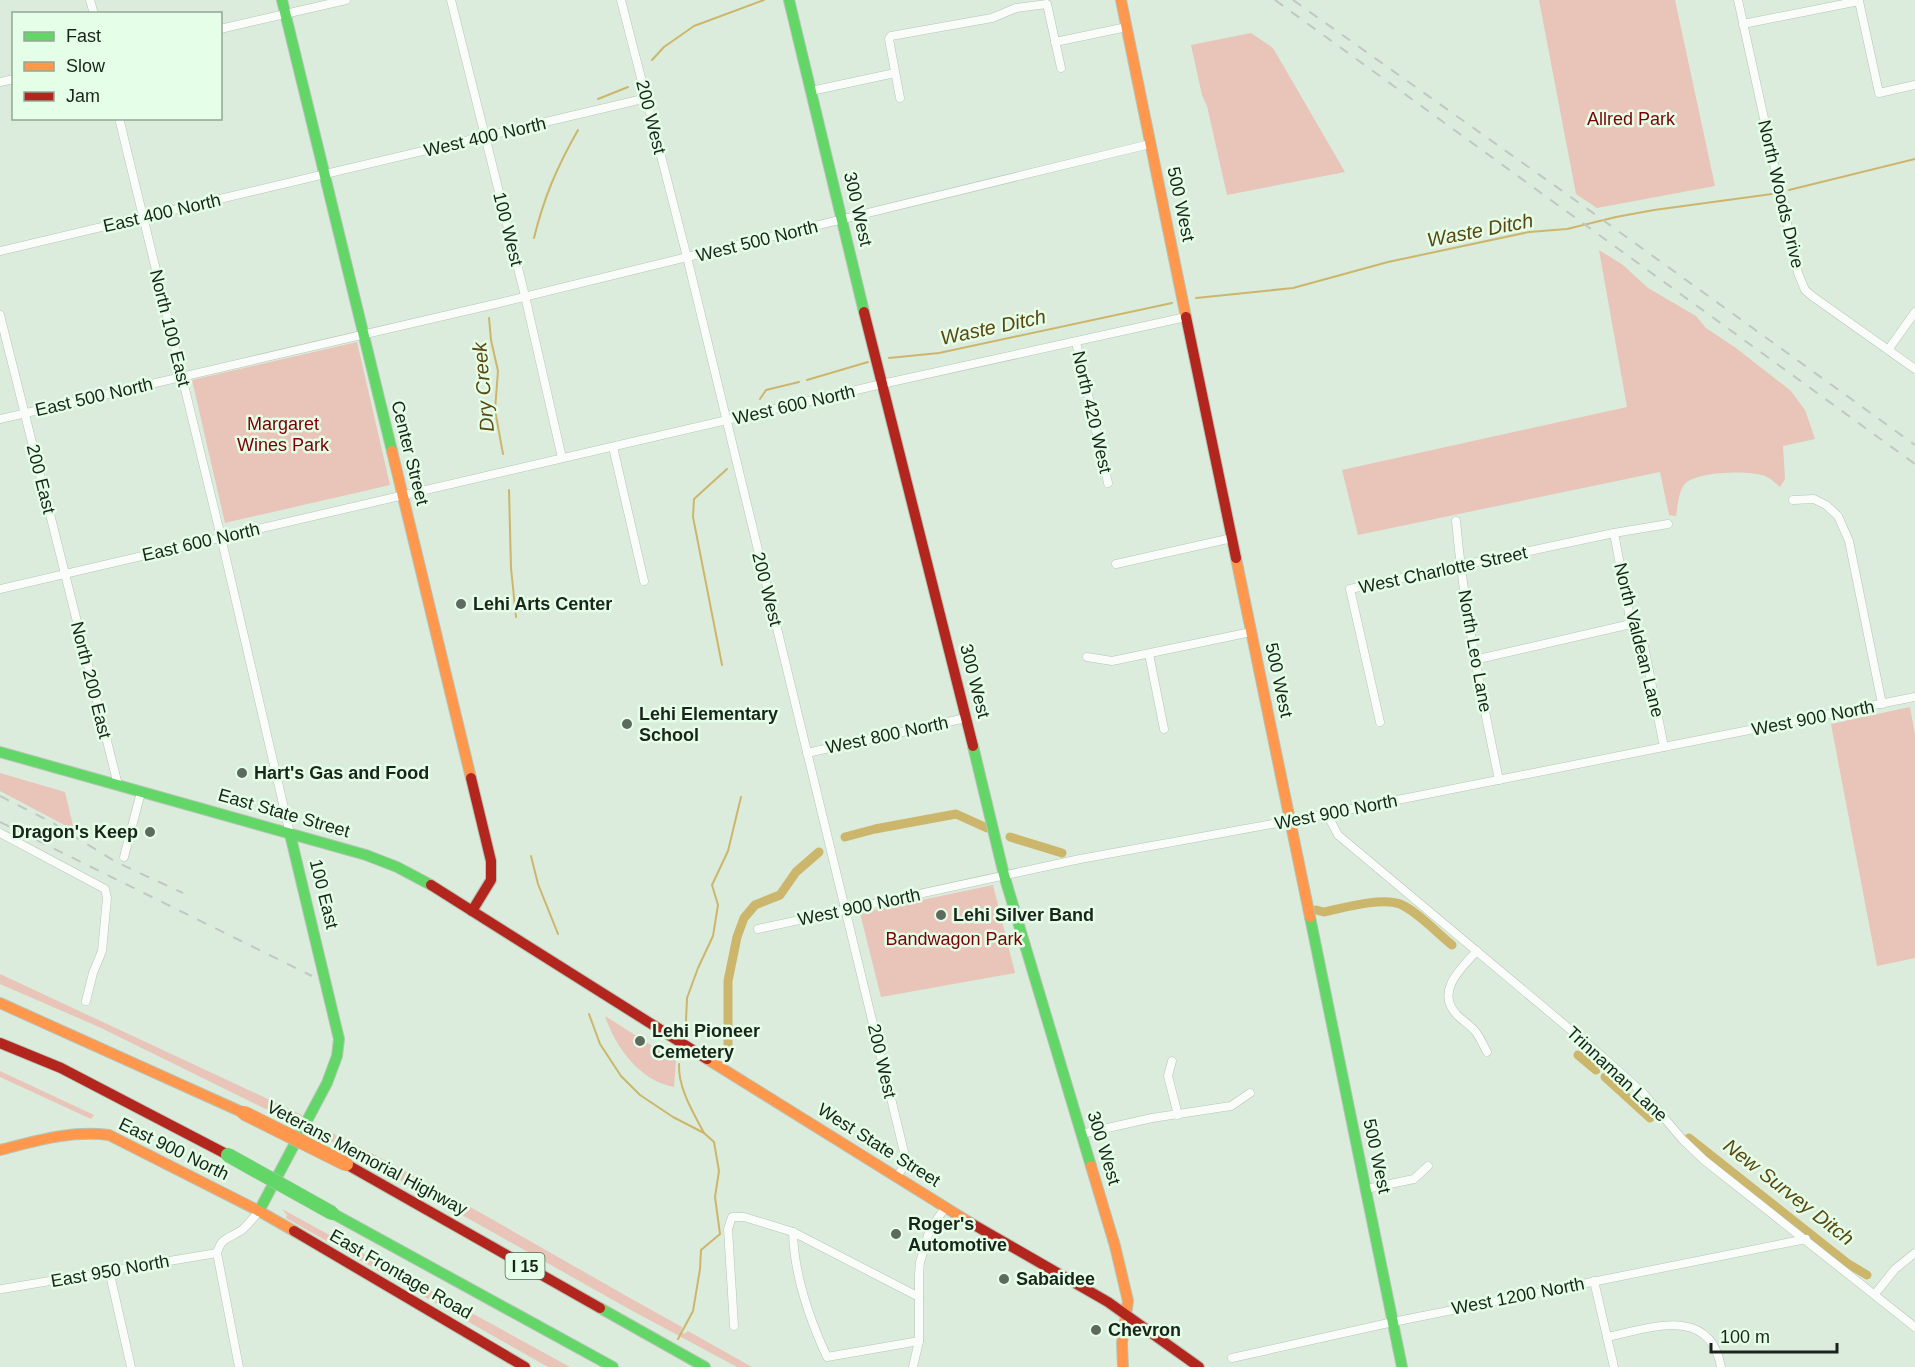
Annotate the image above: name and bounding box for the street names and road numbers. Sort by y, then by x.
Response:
street label: 200 West [632,78,670,156]
street label: West 400 North [422,113,548,161]
street label: North Woods Drive [1754,118,1808,270]
street label: 500 West [1163,165,1199,243]
street label: 300 West [840,170,876,248]
street label: East 400 North [101,190,223,236]
street label: 100 West [489,190,527,268]
street label: West 500 North [694,216,820,266]
street label: North 100 East [146,267,194,389]
street label: North 420 West [1068,349,1116,475]
street label: East 500 North [33,374,155,420]
street label: West 600 North [731,381,857,429]
street label: Center Street [387,399,433,507]
street label: 200 East [23,442,59,516]
street label: East 600 North [140,519,262,565]
street label: West Charlotte Street [1357,542,1529,598]
street label: 200 West [748,550,786,628]
street label: North Valdean Lane [1610,561,1668,719]
street label: North Leo Lane [1454,588,1496,714]
street label: North 200 East [67,619,115,741]
street label: 500 West [1261,641,1297,719]
street label: 300 West [956,642,994,720]
street label: West 900 North [1750,696,1876,740]
street label: West 800 North [824,712,950,758]
street label: East State Street [216,785,352,841]
street label: West 900 North [1273,790,1399,834]
street label: 100 East [306,857,342,931]
street label: West 900 North [796,884,922,930]
street label: 200 West [864,1022,900,1100]
street label: Trinnaman Lane [1562,1022,1672,1126]
street label: Veterans Memorial Highway [263,1097,471,1219]
street label: West State Street [814,1099,944,1191]
street label: 300 West [1083,1109,1125,1187]
street label: East 900 North [116,1114,232,1184]
street label: 500 West [1359,1117,1395,1195]
street label: East Frontage Road [326,1225,476,1323]
street label: East 950 North [49,1251,171,1291]
road number: I 15 [506,1253,544,1279]
street label: West 1200 North [1450,1273,1586,1319]

